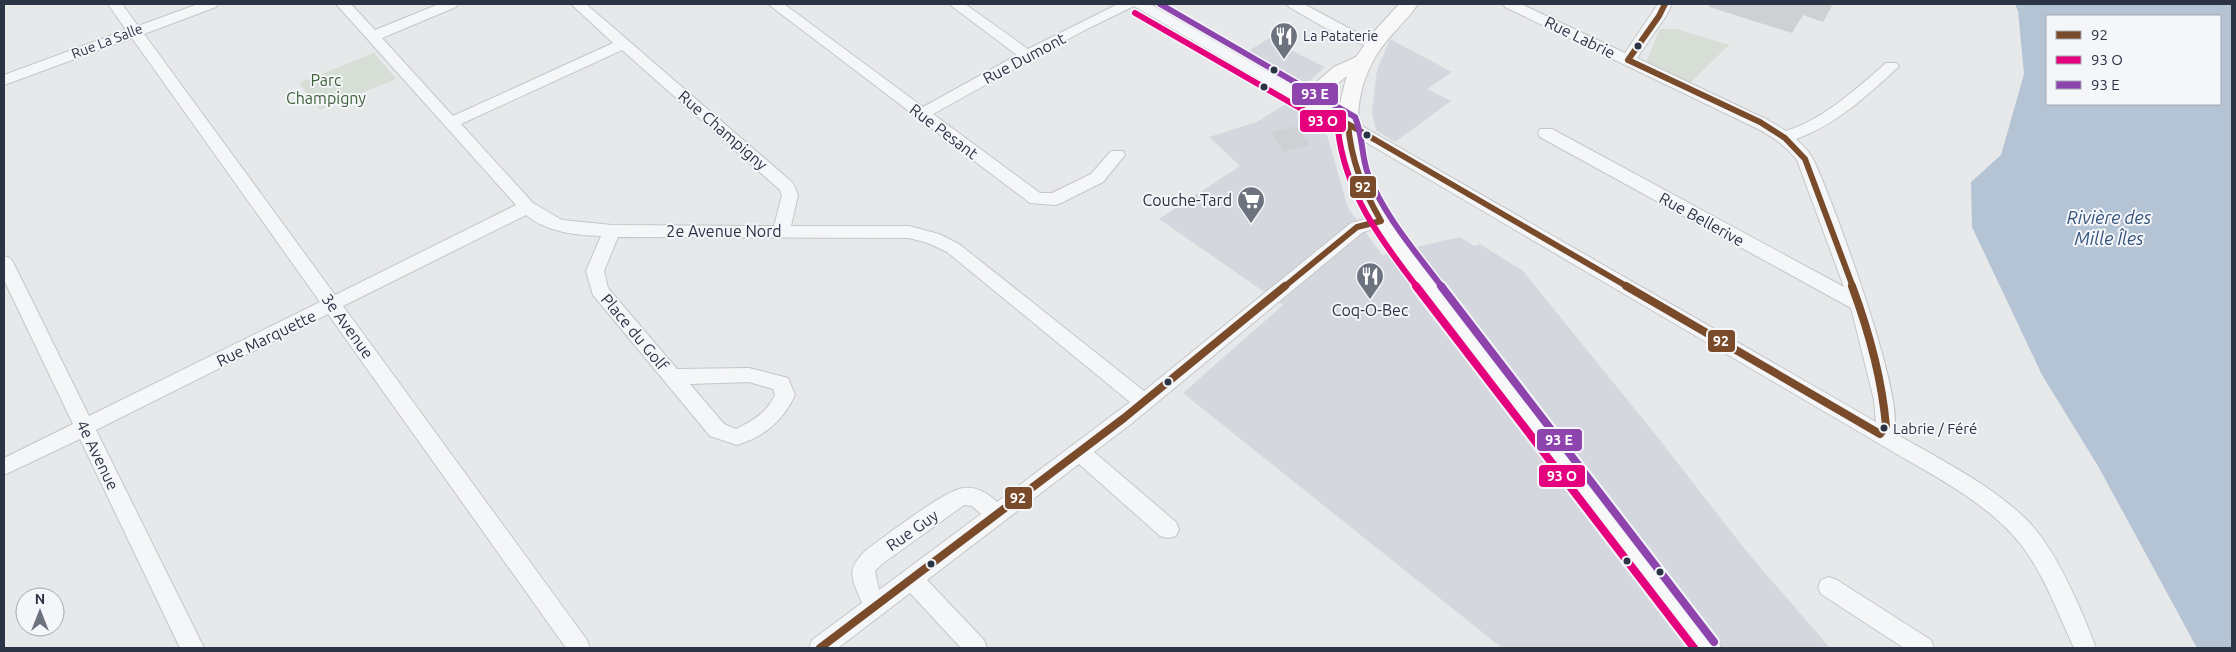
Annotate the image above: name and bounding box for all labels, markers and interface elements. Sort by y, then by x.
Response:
street label: Rue Labrie [1542,12,1618,62]
legend [2046,15,2221,105]
street label: Rue La Salle [69,20,145,62]
restaurant icon: La Pataterie [1269,21,1299,60]
text: 92 [2091,26,2108,43]
street label: Rue Dumont [980,28,1069,87]
place label: La Pataterie [1303,28,1378,44]
unlabelled marker [1633,41,1643,51]
text: 93 O [2091,51,2123,68]
unlabelled marker [1269,65,1279,75]
park label: Parc Champigny [286,71,366,107]
text: 93 E [2091,76,2120,93]
unlabelled marker [1259,82,1269,92]
line badge: 93 E [1291,82,1339,106]
text: 93 E [1301,86,1329,102]
street label: Rue Champigny [675,87,771,174]
street label: Rue Pesant [907,100,982,163]
line badge: 93 O [1299,109,1347,133]
text: 93 O [1308,113,1338,129]
unlabelled marker [1362,130,1372,140]
line badge: 92 [1349,175,1377,199]
text: 92 [1355,179,1371,195]
supermarket icon: Couche-Tard [1236,185,1266,224]
street label: Rue Bellerive [1656,188,1748,250]
place label: Couche-Tard [1142,191,1232,209]
water label: Rivière des Mille Îles [2067,207,2152,248]
street label: 2e Avenue Nord [666,222,782,240]
restaurant icon: Coq-O-Bec [1355,261,1385,300]
street label: 3e Avenue [319,290,377,362]
street label: Place du Golf [598,290,673,375]
place label: Coq-O-Bec [1332,301,1409,319]
street label: Rue Marquette [213,306,319,370]
line badge: 92 [1707,329,1736,353]
text: 92 [1713,333,1729,349]
unlabelled marker [1163,377,1173,387]
street label: 4e Avenue [73,417,123,493]
place label: Labrie / Féré [1893,420,1977,437]
marker: Labrie / Féré [1879,423,1889,433]
line badge: 93 E [1536,428,1583,452]
text: 93 E [1545,432,1573,448]
line badge: 93 O [1538,464,1586,488]
text: 93 O [1547,468,1577,484]
line badge: 92 [1004,486,1033,510]
text: 92 [1010,490,1026,506]
street label: Rue Guy [883,506,942,554]
unlabelled marker [1622,556,1632,566]
unlabelled marker [926,559,936,569]
unlabelled marker [1655,567,1665,577]
north arrow [15,587,65,637]
text: N [35,591,45,607]

